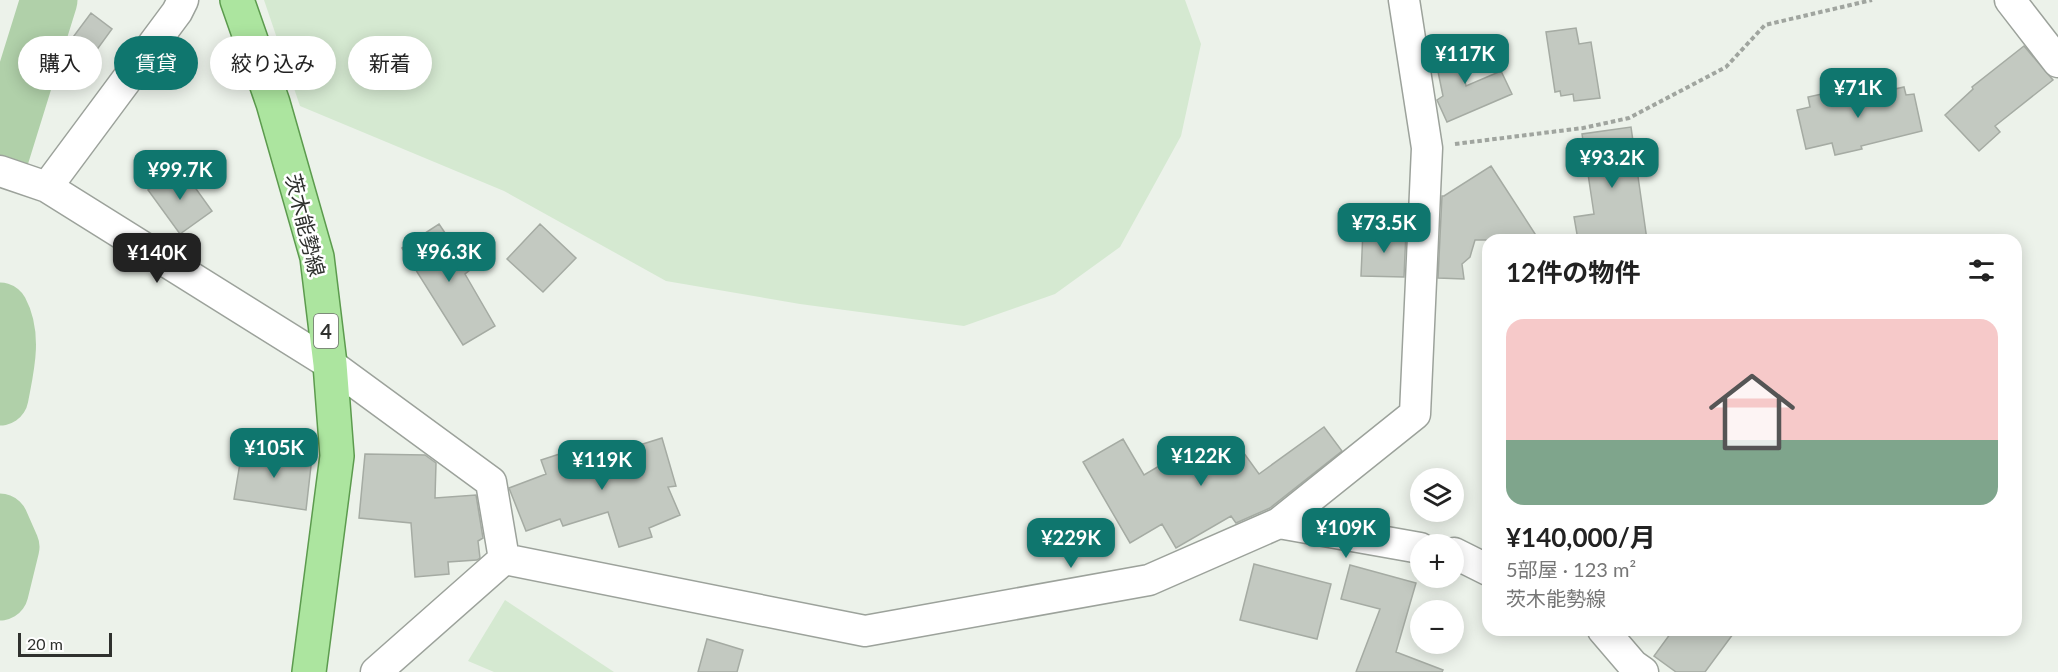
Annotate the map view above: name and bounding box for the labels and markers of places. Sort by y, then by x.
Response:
pin: ¥117K [1423,34,1507,85]
pin: ¥71K [1822,68,1894,119]
pin: ¥93.2K [1563,138,1661,189]
pin: ¥99.7K [131,150,229,201]
pin: ¥73.5K [1335,203,1433,254]
pin: ¥96.3K [400,232,498,283]
pin: ¥140K [115,233,199,284]
pin: ¥105K [232,428,316,479]
pin: ¥122K [1159,436,1243,487]
pin: ¥119K [560,440,644,491]
pin: ¥109K [1304,508,1388,559]
pin: ¥229K [1029,518,1113,569]

